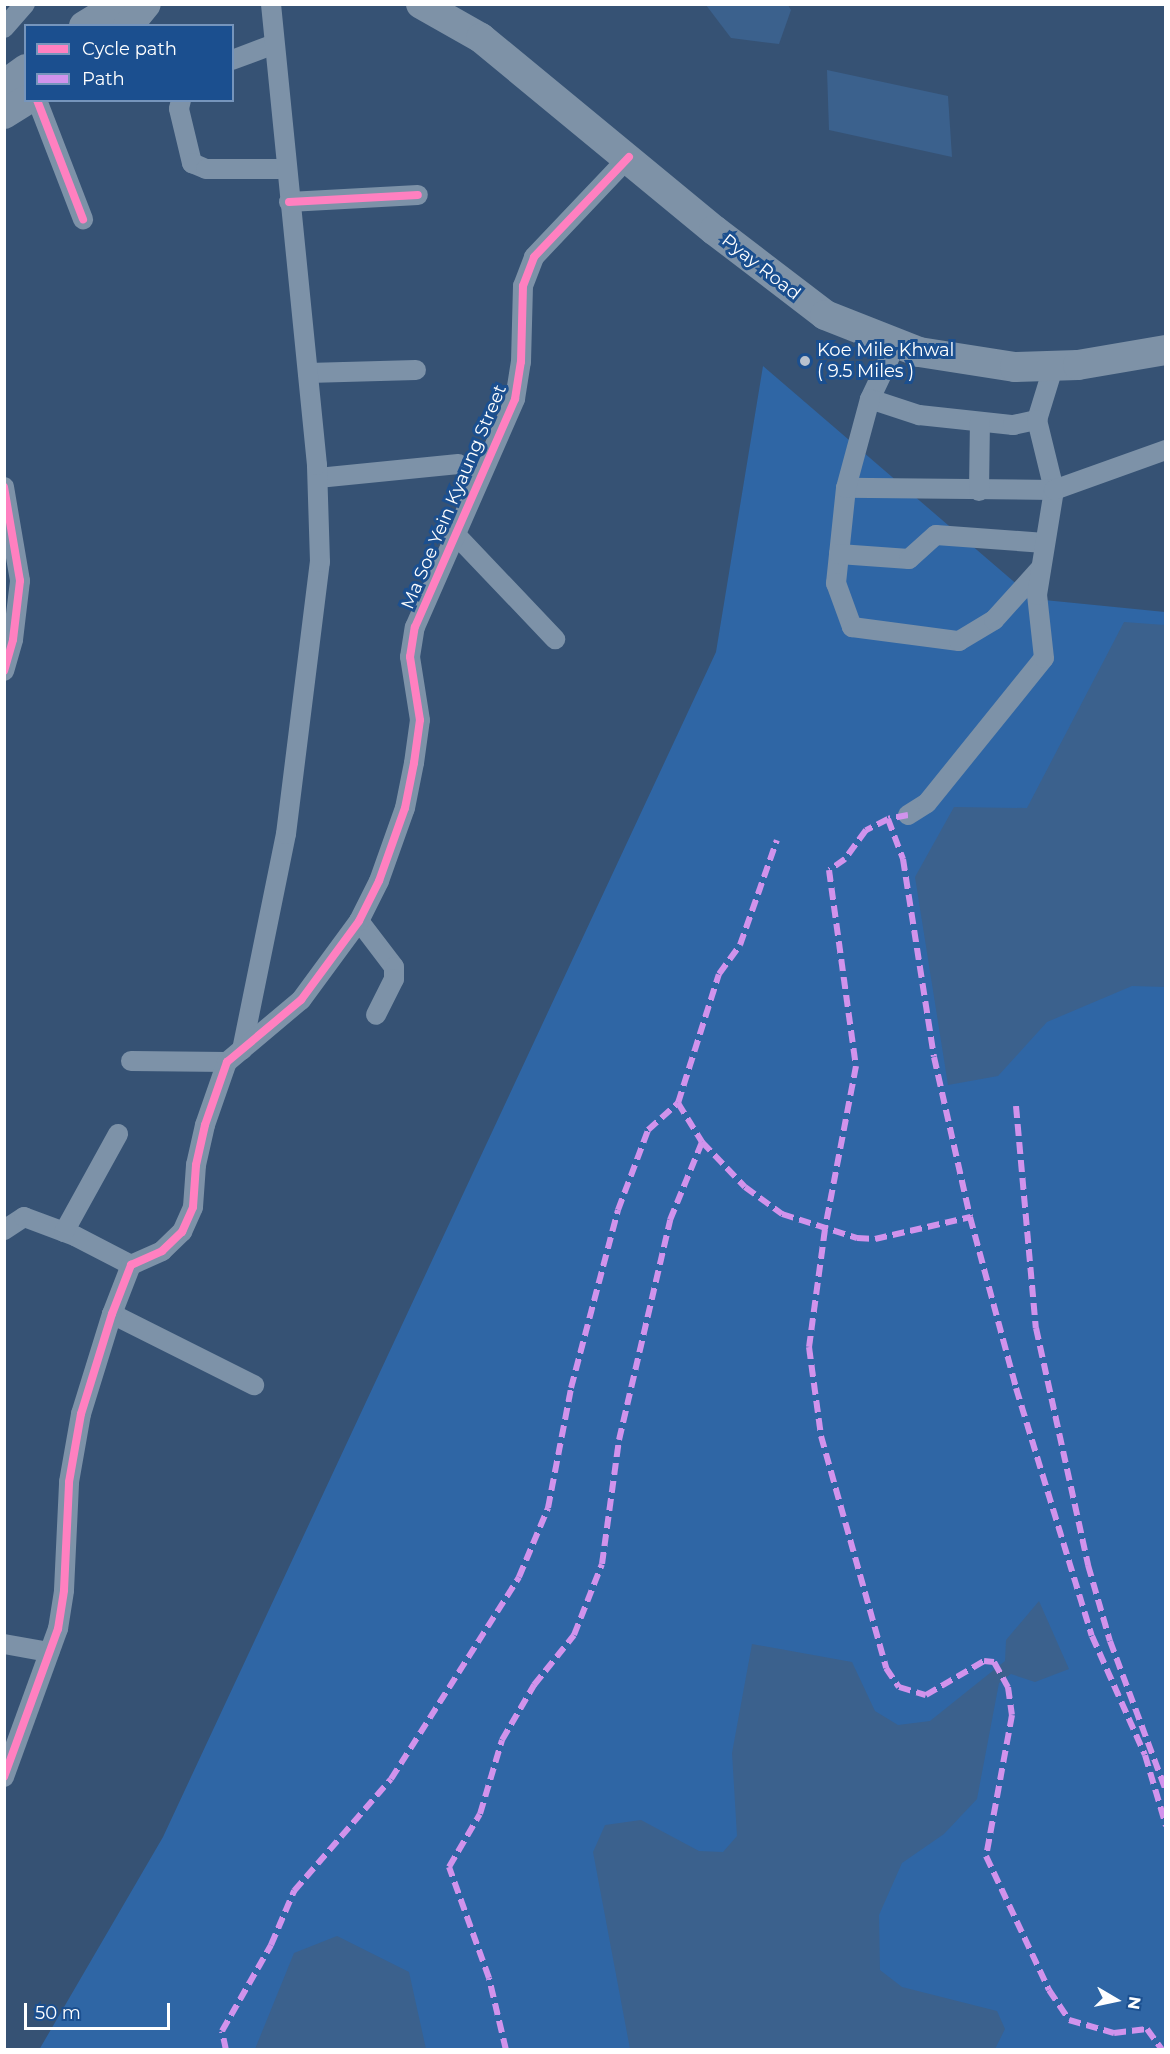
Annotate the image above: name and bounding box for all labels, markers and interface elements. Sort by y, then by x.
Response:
legend [24,24,234,102]
text: Cycle path [82,38,177,60]
text: Path [82,68,125,90]
street label: Pyay Road [717,230,805,304]
place label: Koe Mile Khwal ( 9.5 Miles ) [817,340,954,382]
marker: Koe Mile Khwal ( 9.5 Miles ) [798,354,812,368]
street label: Ma Soe Yein Kyaung Street [397,381,511,613]
north arrow [1086,1970,1146,2030]
scale bar [27,1991,172,2029]
text: N [1124,1995,1145,2011]
text: 50 m [35,2002,81,2024]

